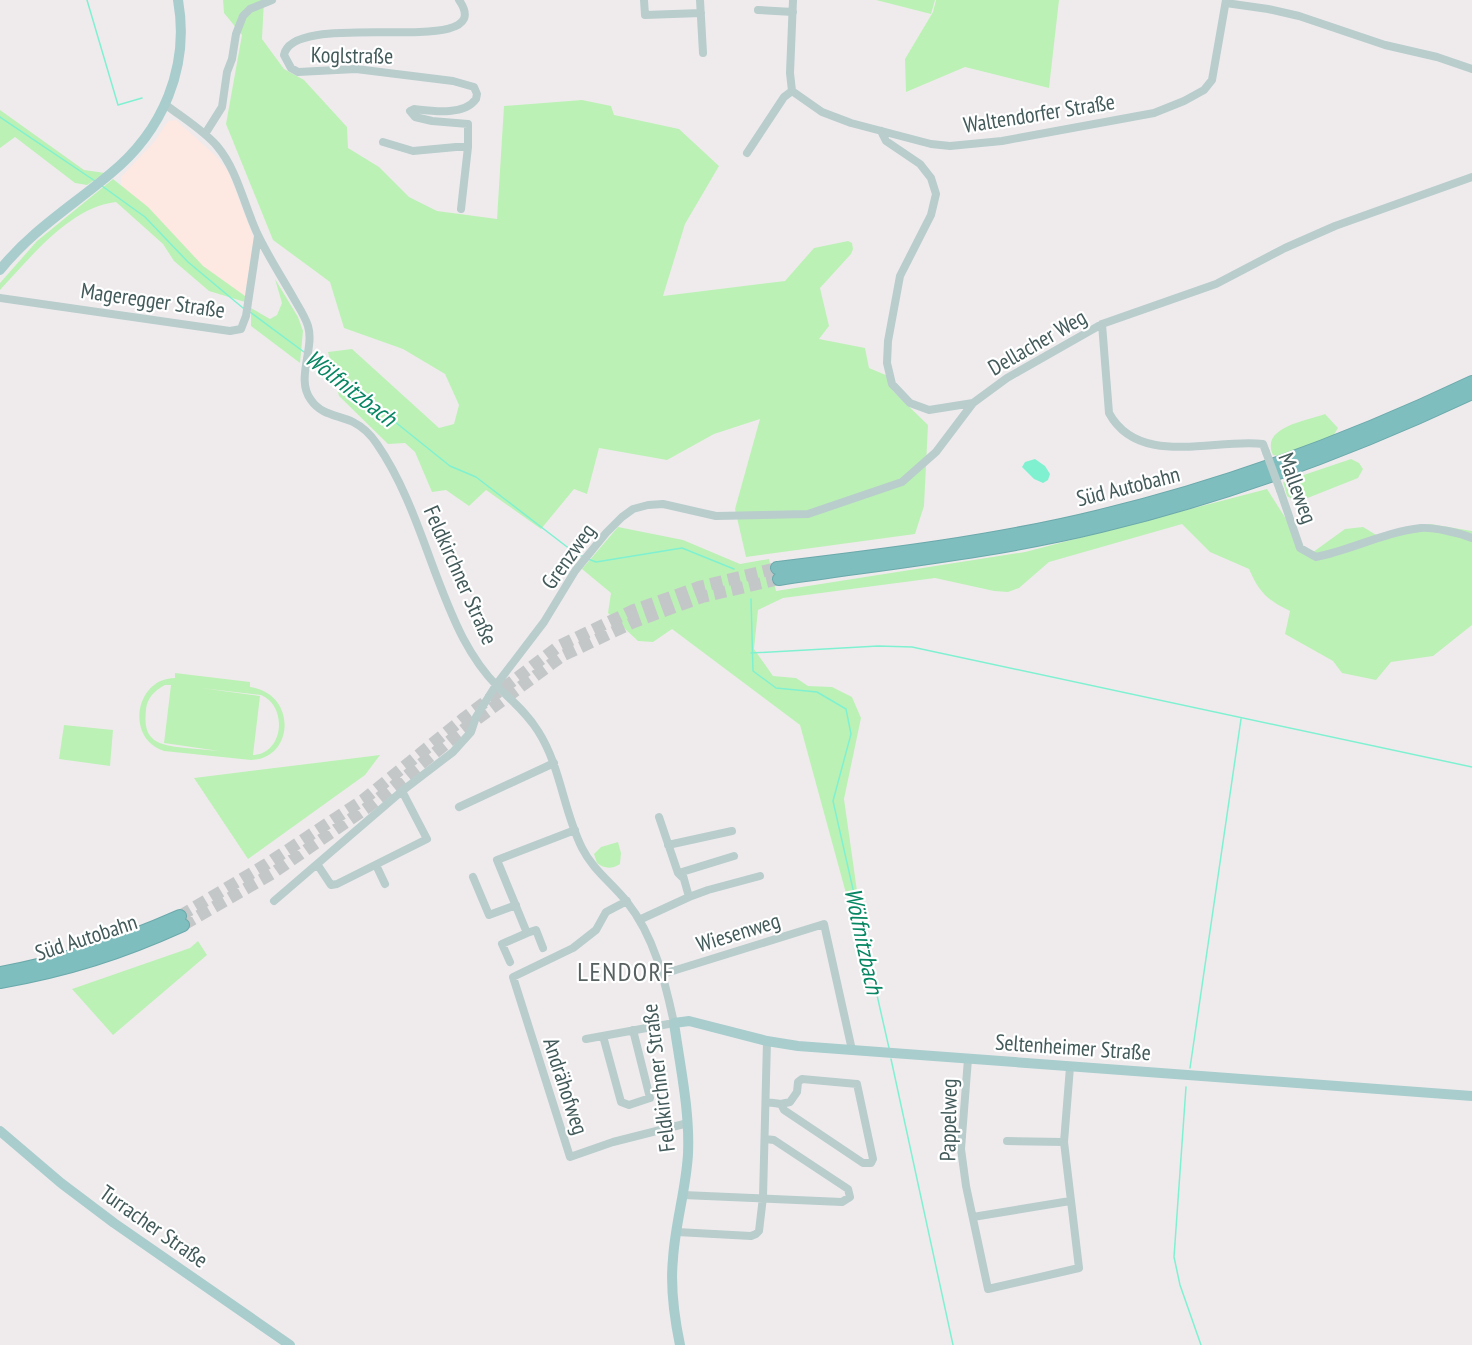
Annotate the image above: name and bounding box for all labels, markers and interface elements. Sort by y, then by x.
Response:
street label: Koglstraße [311,40,393,70]
street label: Waltendorfer Straße [961,87,1117,139]
street label: Mageregger Straße [79,276,227,324]
street label: Dellacher Weg [983,303,1091,381]
water label: Wölfnitzbach [299,343,404,434]
street label: Malleweg [1272,449,1324,527]
street label: Süd Autobahn [1073,460,1183,512]
street label: Feldkirchner Straße [418,501,504,649]
street label: Grenzweg [535,518,601,594]
water label: Wölfnitzbach [838,885,891,998]
street label: Wiesenweg [693,906,783,958]
street label: Süd Autobahn [31,907,141,967]
district label: LENDORF [577,955,675,988]
street label: Feldkirchner Straße [635,1002,681,1154]
street label: Seltenheimer Straße [994,1028,1152,1066]
street label: Andrähofweg [537,1034,595,1138]
street label: Pappelweg [933,1078,963,1162]
street label: Turracher Straße [94,1178,214,1274]

